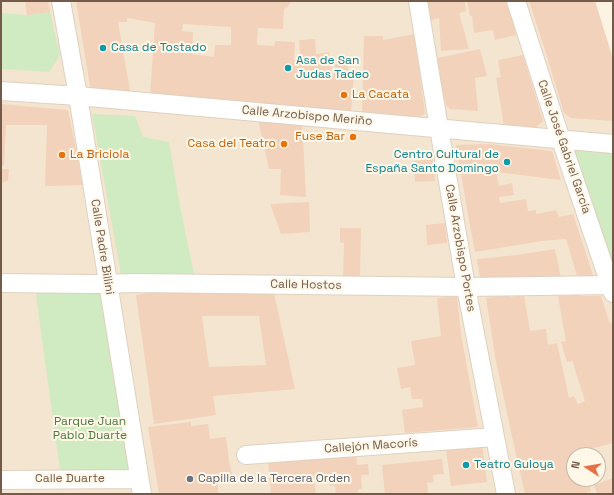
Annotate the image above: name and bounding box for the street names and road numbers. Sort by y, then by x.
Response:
street label: Calle José Gabriel García [534,78,594,216]
street label: Calle Arzobispo Meriño [241,103,373,129]
street label: Calle Arzobispo Portes [442,183,478,313]
street label: Calle Padre Billini [87,198,117,296]
street label: Calle Hostos [270,277,342,293]
street label: Callejón Macorís [324,436,418,456]
street label: Calle Duarte [35,472,105,486]

